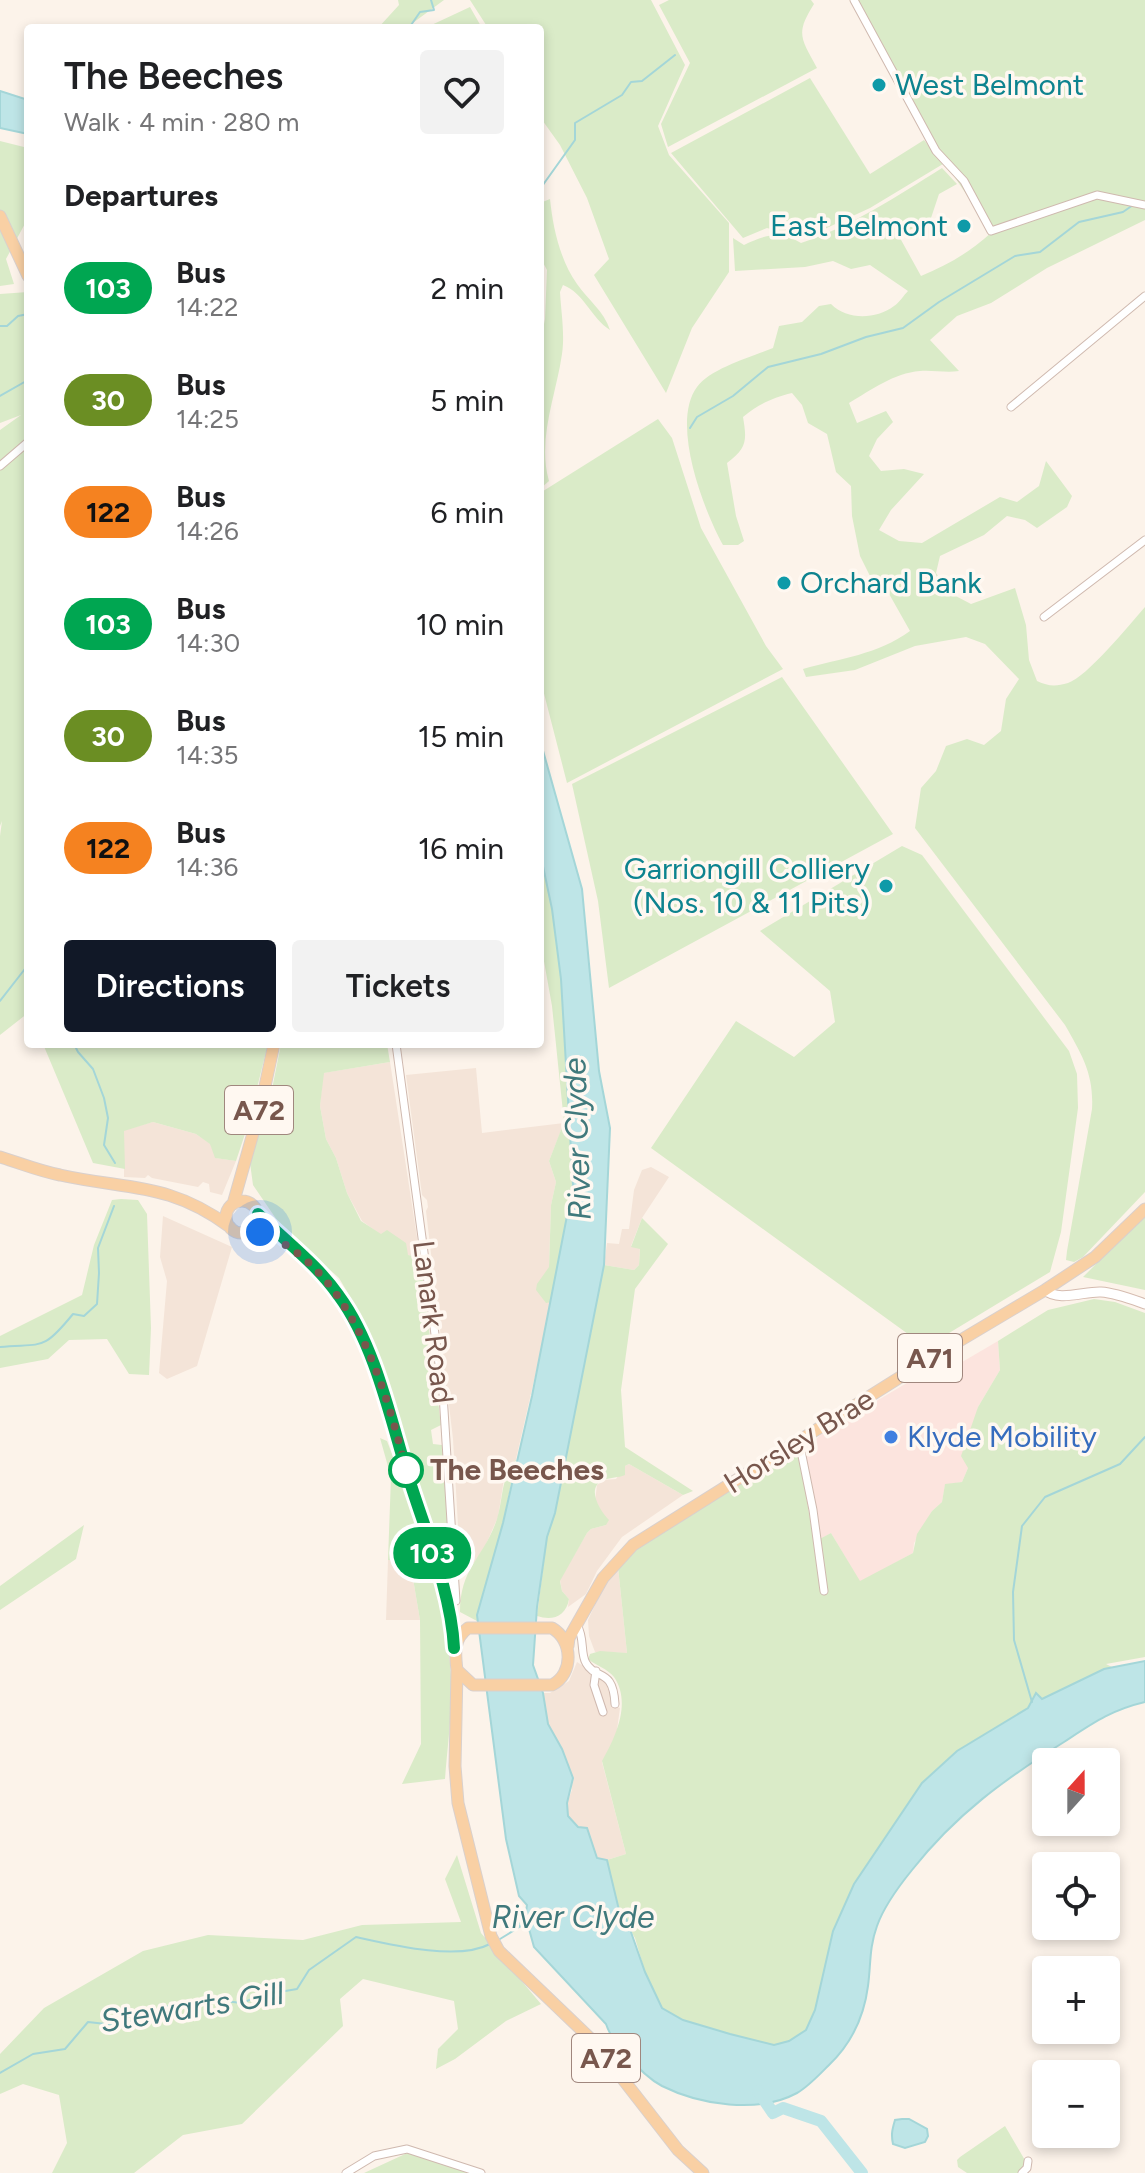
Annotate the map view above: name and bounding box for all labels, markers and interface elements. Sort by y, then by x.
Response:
button: heart [420,50,504,134]
text: The Beeches [64,53,283,99]
place label: West Belmont [895,66,1084,103]
marker: West Belmont [870,76,888,94]
text: Walk · 4 min · 280 m [64,106,299,138]
text: Departures [64,177,218,214]
place label: East Belmont [770,207,948,244]
marker: East Belmont [955,217,973,235]
text: Bus [176,254,225,291]
text: 2 min [431,270,504,307]
text: 103 [85,271,131,305]
text: 14:22 [176,291,239,323]
text: Bus [176,366,225,403]
text: 5 min [430,382,504,419]
text: 30 [91,383,125,417]
text: 14:25 [176,403,239,435]
text: Bus [176,478,225,515]
text: 6 min [430,494,504,531]
text: 122 [86,495,130,529]
text: 14:26 [176,515,239,547]
place label: Orchard Bank [800,564,982,601]
marker: Orchard Bank [775,574,793,592]
text: Bus [176,590,225,627]
text: 10 min [416,606,504,643]
text: 103 [85,607,131,641]
text: 14:30 [176,627,240,659]
text: Bus [176,702,225,739]
text: 15 min [418,718,504,755]
text: 30 [91,719,125,753]
text: 14:35 [176,739,239,771]
text: Bus [176,814,225,851]
text: 16 min [418,830,504,867]
text: 122 [86,831,130,865]
place label: Garriongill Colliery (Nos. 10 & 11 Pits) [624,850,870,921]
text: 14:36 [176,851,238,883]
marker: Garriongill Colliery (Nos. 10 & 11 Pits) [877,877,895,895]
button: Directions [64,940,276,1032]
button: Tickets [292,940,504,1032]
water label: River Clyde [555,1057,599,1221]
road number: A72 [225,1086,293,1134]
your location [240,1212,280,1252]
street label: Lanark Road [405,1238,462,1406]
road number: A71 [898,1334,962,1382]
street label: Horsley Brae [717,1380,881,1501]
place label: Klyde Mobility [907,1418,1097,1455]
marker: Klyde Mobility [882,1428,900,1446]
place label: The Beeches [430,1451,604,1488]
marker: The Beeches [389,1453,423,1487]
line badge: 103 [386,1527,478,1579]
text: 103 [409,1536,455,1570]
north arrow [1032,1748,1120,1836]
map controls [1032,1748,1120,2148]
button: locate [1032,1852,1120,1940]
water label: River Clyde [492,1898,655,1936]
button: + [1032,1956,1120,2044]
water label: Stewarts Gill [98,1974,287,2040]
road number: A72 [572,2034,640,2082]
button: − [1032,2060,1120,2148]

